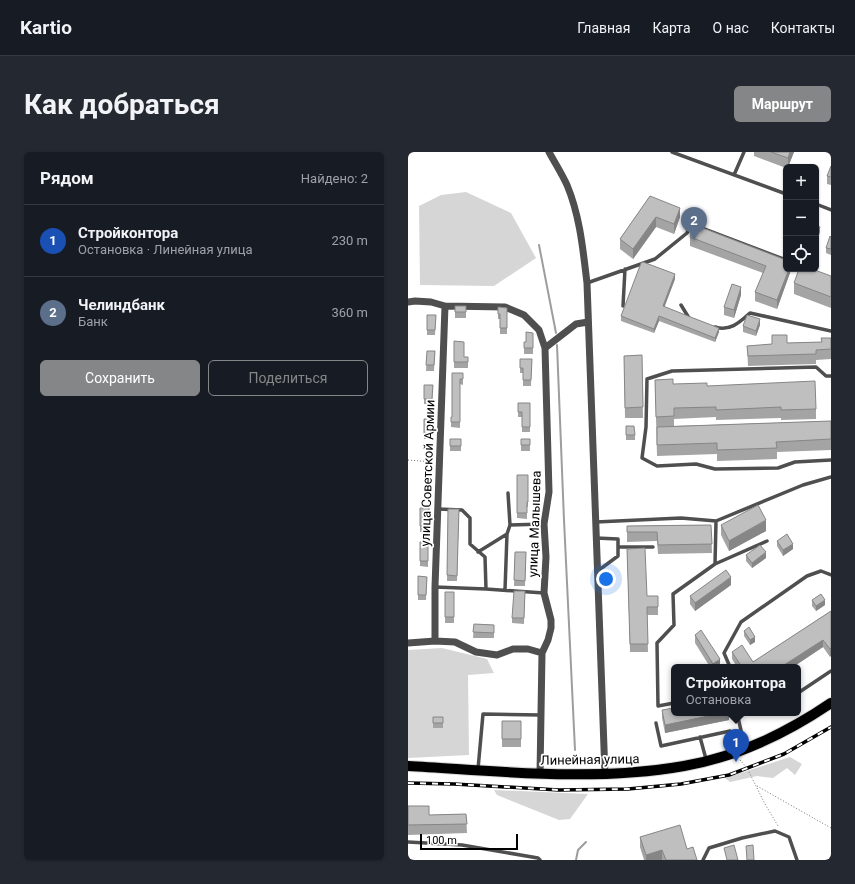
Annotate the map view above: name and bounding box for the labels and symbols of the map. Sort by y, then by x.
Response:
pin: 2 [681,207,707,240]
street label: улица Советской Армии [417,399,438,547]
street label: улица Малышева [525,470,544,578]
your location [596,569,616,589]
pin: 1 [723,729,749,762]
street label: Линейная улица [540,751,640,768]
scale bar [420,832,518,851]

